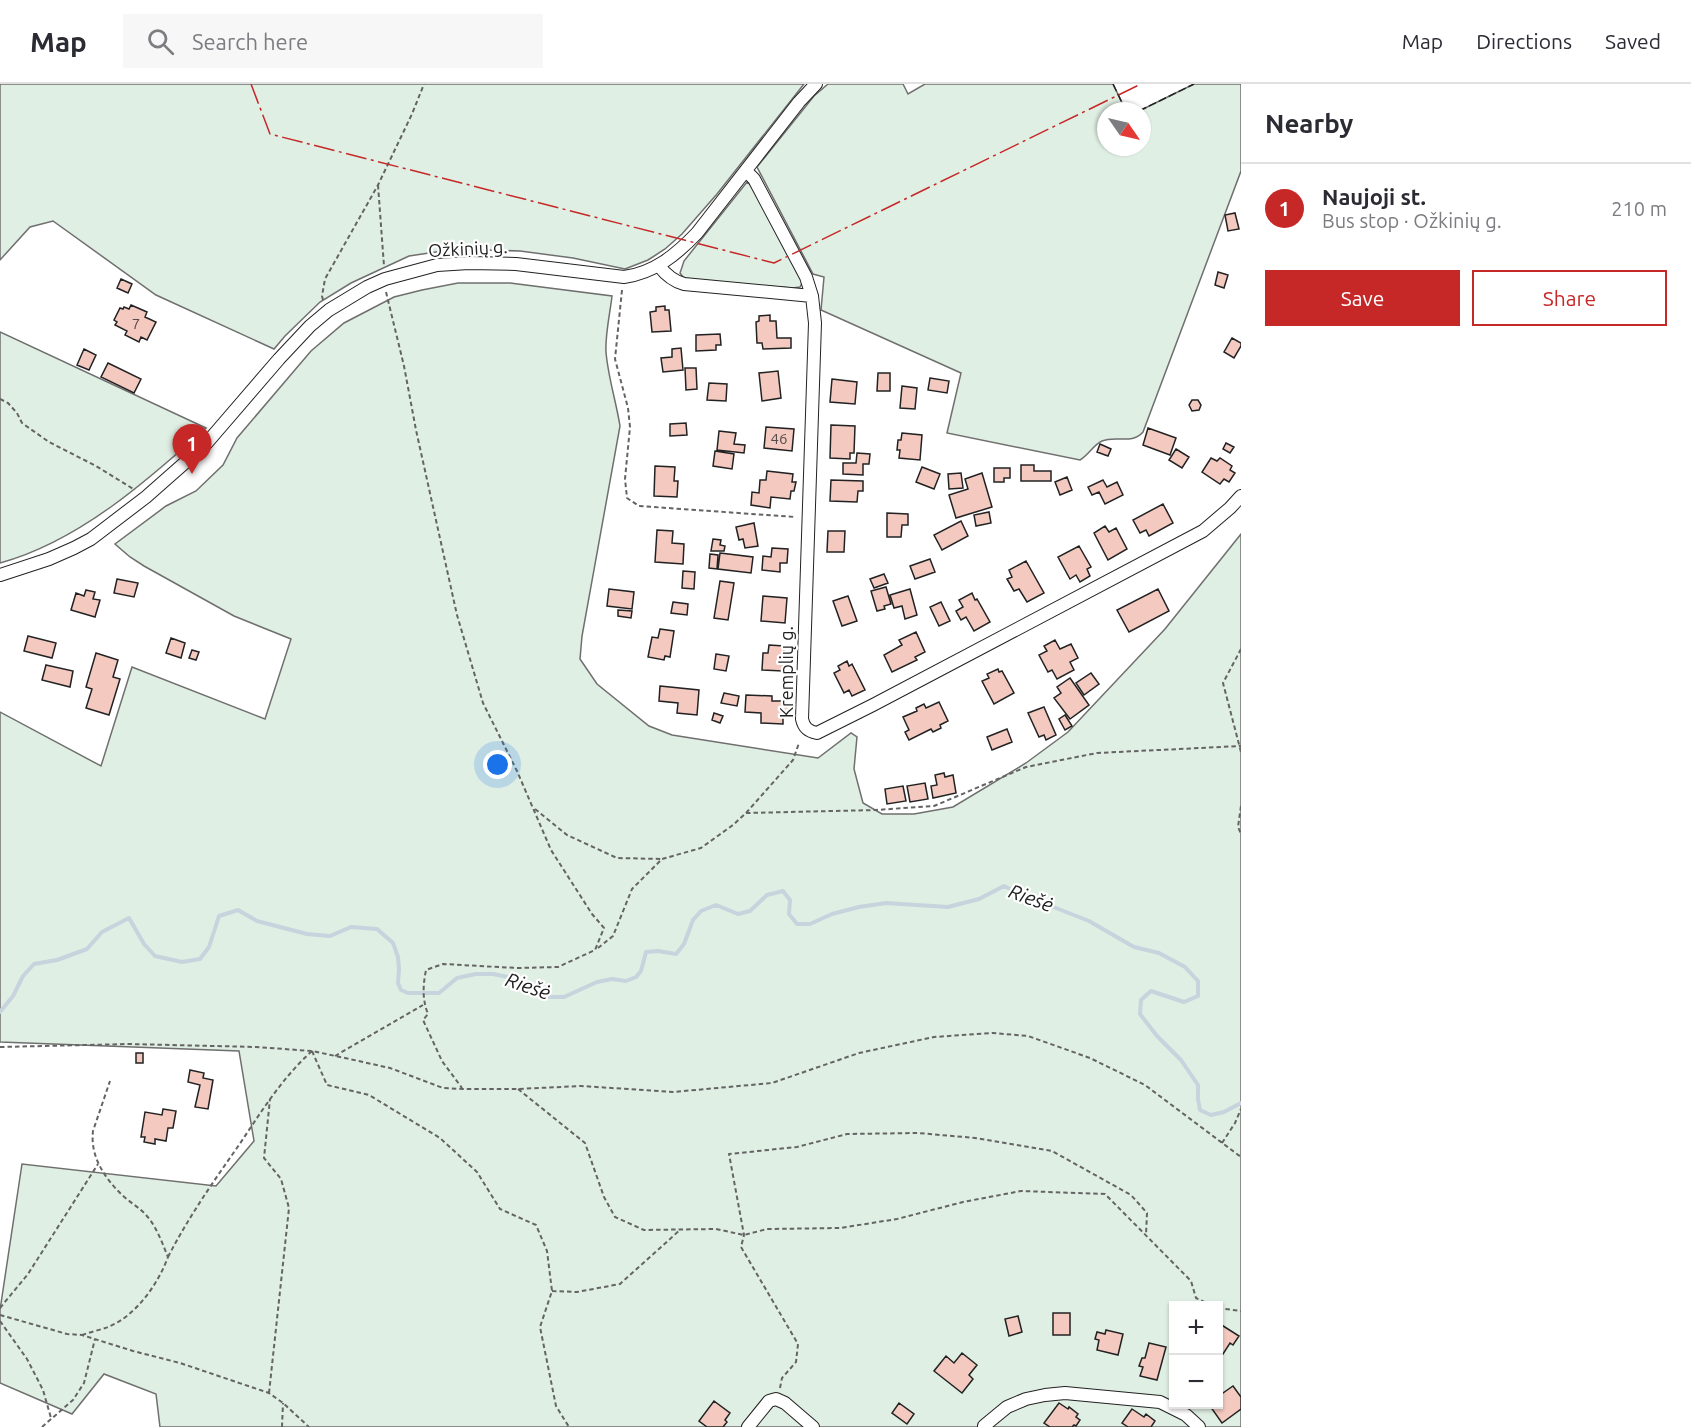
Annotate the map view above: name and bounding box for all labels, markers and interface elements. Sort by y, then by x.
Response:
search box [123,14,543,68]
icon: search [144,25,177,58]
text: Map [30,26,87,57]
text: Search here [192,29,308,54]
text: Map [1402,29,1443,53]
text: Directions [1476,29,1572,53]
text: Saved [1605,29,1661,53]
north arrow [1097,102,1151,156]
text: Nearby [1265,109,1353,138]
text: Naujoji st. [1322,184,1426,209]
text: 1 [1279,197,1290,220]
text: 210 m [1611,197,1667,220]
text: Bus stop · Ožkinių g. [1322,209,1502,232]
street label: Ožkinių g. [428,236,508,260]
button: Save [1265,270,1460,326]
button: Share [1472,270,1667,326]
house number: 7 [132,315,140,332]
pin: 1 [172,424,212,474]
house number: 46 [771,430,787,447]
street label: Kremplių g. [776,626,796,718]
your location [483,750,512,779]
water label: Riešė [1006,879,1057,916]
water label: Riešė [503,967,554,1004]
map controls [1169,1301,1223,1409]
button: + [1169,1301,1223,1355]
button: − [1169,1355,1223,1409]

